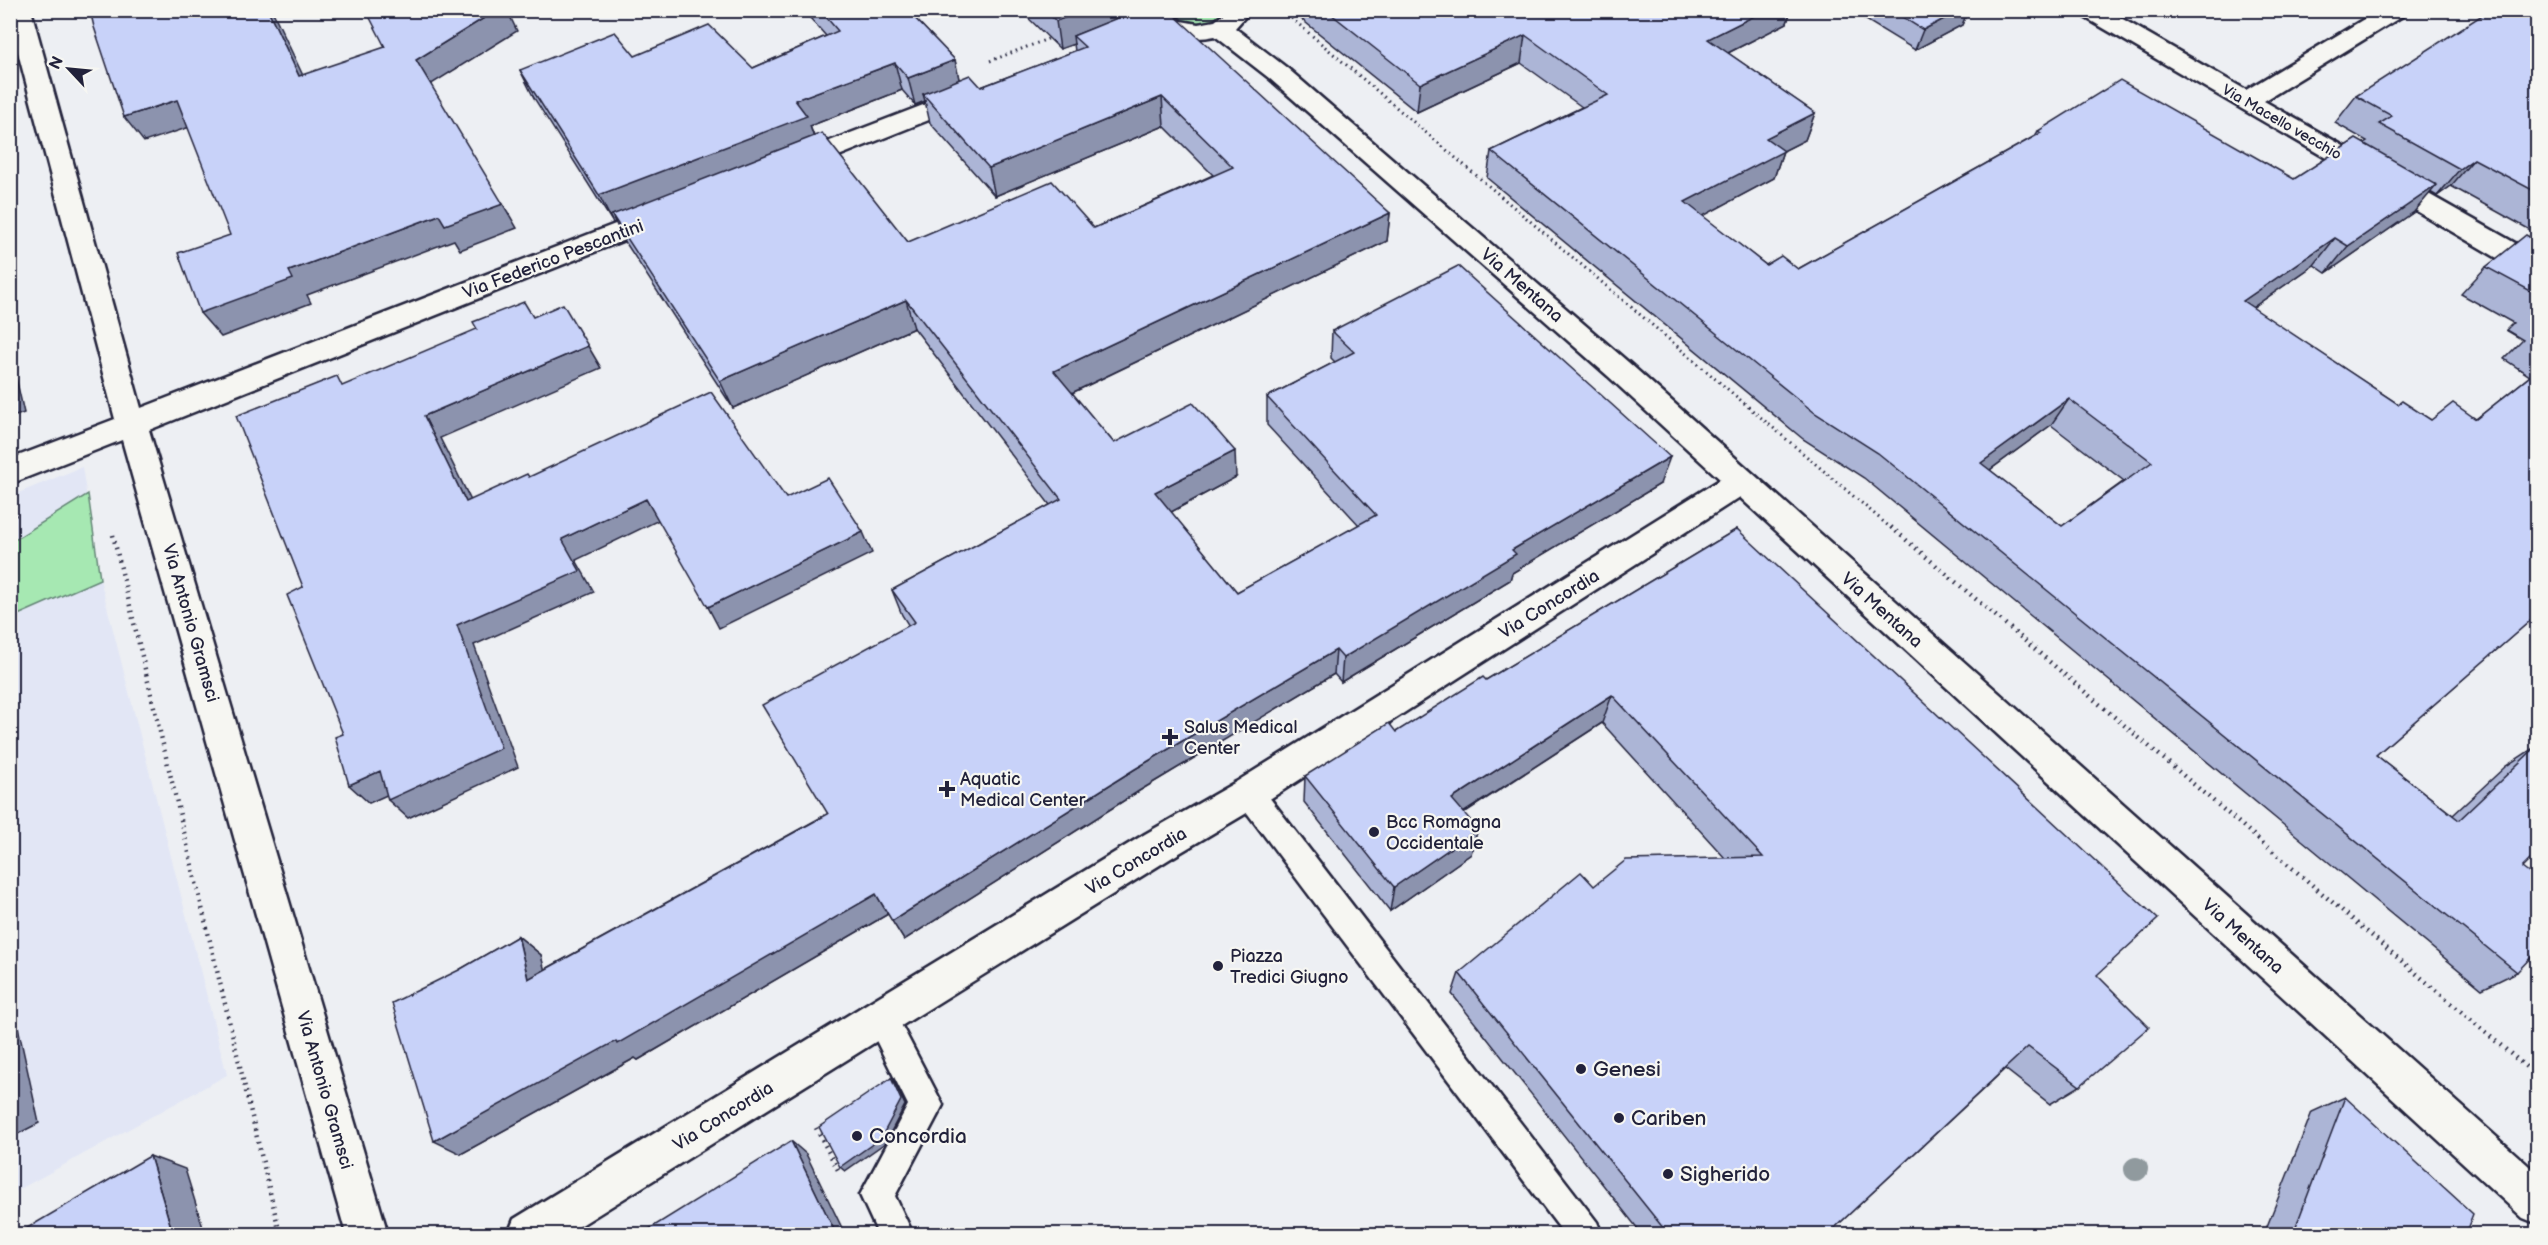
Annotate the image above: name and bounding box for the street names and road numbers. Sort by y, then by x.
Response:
street label: Via Macello vecchio [2219,80,2345,164]
street label: Via Federico Pescantini [460,215,646,304]
street label: Via Mentana [1476,244,1567,327]
street label: Via Antonio Gramsci [158,542,223,705]
street label: Via Concordia [1495,565,1603,644]
street label: Via Mentana [1837,568,1927,652]
street label: Via Concordia [1082,823,1191,900]
street label: Via Mentana [2198,894,2288,978]
street label: Via Antonio Gramsci [292,1009,357,1172]
street label: Via Concordia [669,1077,777,1156]

